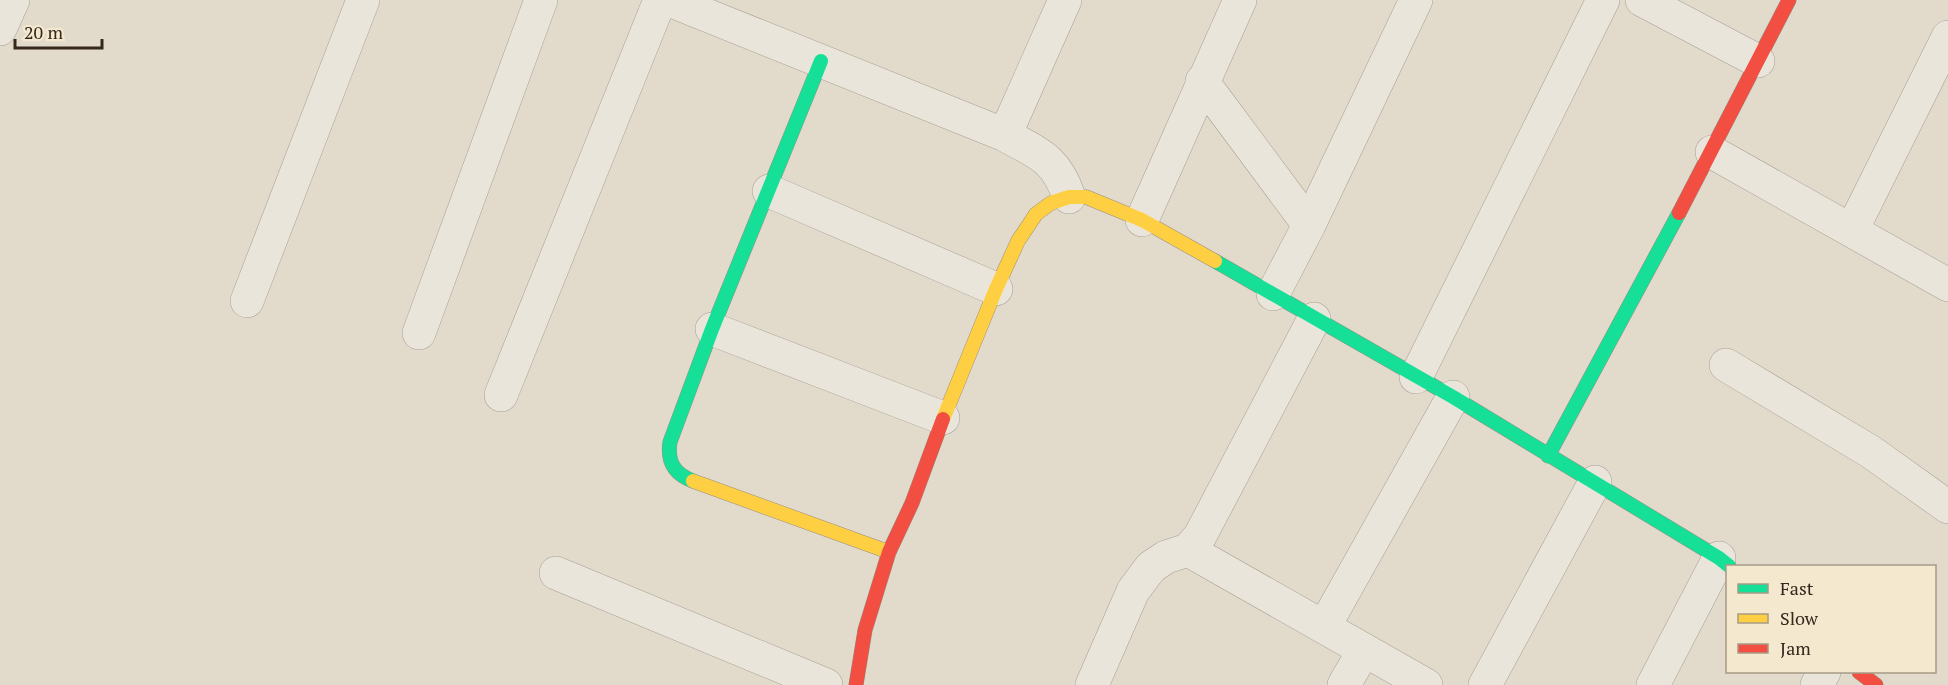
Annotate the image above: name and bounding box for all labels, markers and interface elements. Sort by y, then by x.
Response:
scale bar [15,12,102,50]
text: 20 m [24,20,64,44]
legend [1726,565,1936,673]
text: Fast [1780,576,1814,600]
text: Slow [1780,606,1819,630]
text: Jam [1780,636,1811,660]

